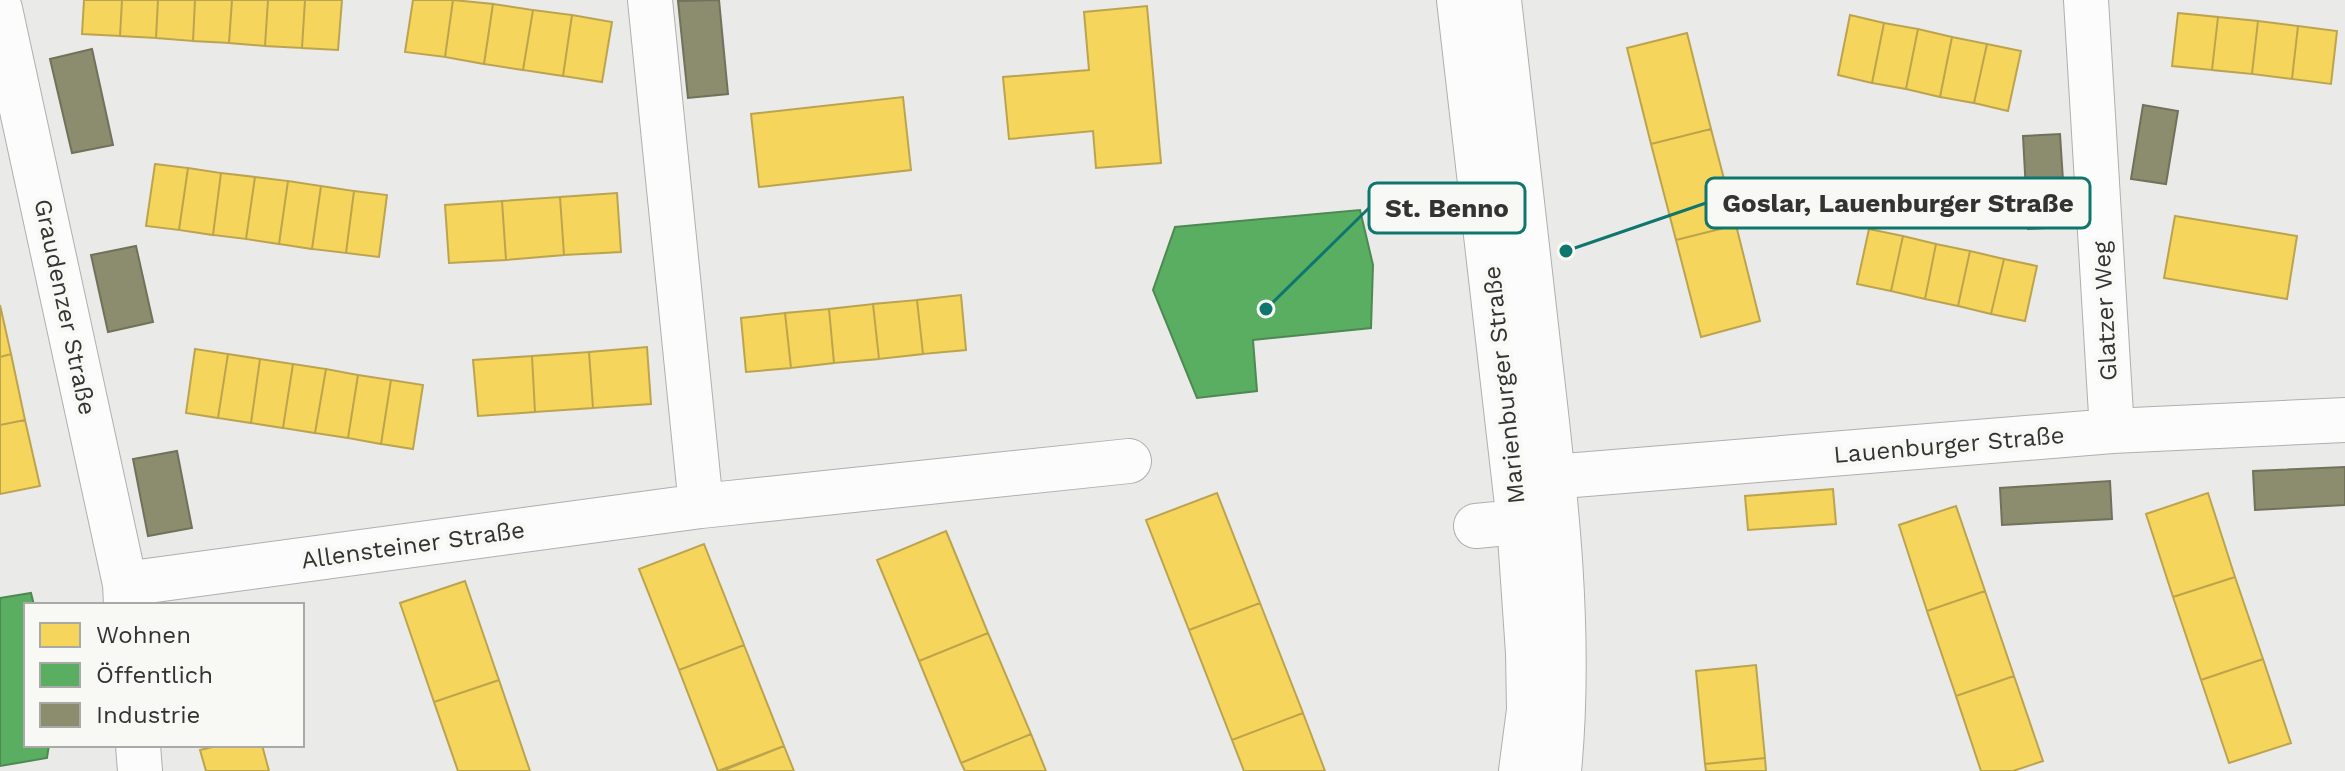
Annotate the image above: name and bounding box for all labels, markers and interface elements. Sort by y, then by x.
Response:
callout: Goslar, Lauenburger Straße [1706,178,2090,228]
callout: St. Benno [1369,183,1525,233]
text: Goslar, Lauenburger Straße [1722,188,2074,218]
text: St. Benno [1385,193,1509,223]
street label: Graudenzer Straße [28,196,102,418]
street label: Glatzer Weg [2087,240,2123,382]
street label: Marienburger Straße [1478,265,1530,505]
street label: Lauenburger Straße [1832,421,2066,469]
street label: Allensteiner Straße [299,515,527,575]
legend [24,603,304,747]
text: Wohnen [96,621,191,649]
text: Öffentlich [96,661,213,689]
text: Industrie [96,701,200,729]

